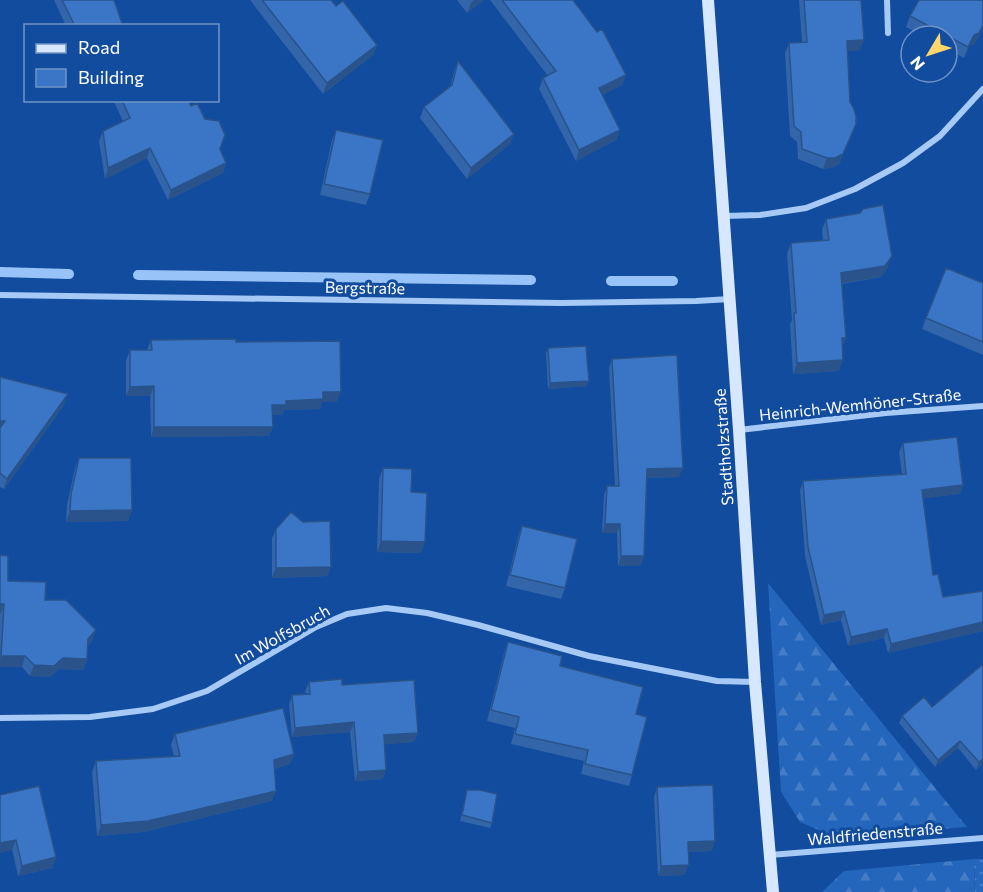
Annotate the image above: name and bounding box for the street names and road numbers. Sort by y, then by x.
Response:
street label: Bergstraße [325,277,405,297]
street label: Heinrich-Wemhöner-Straße [758,384,962,424]
street label: Stadtholzstraße [709,388,737,506]
street label: Im Wolfsbruch [231,600,333,668]
street label: Waldfriedenstraße [807,818,943,848]

